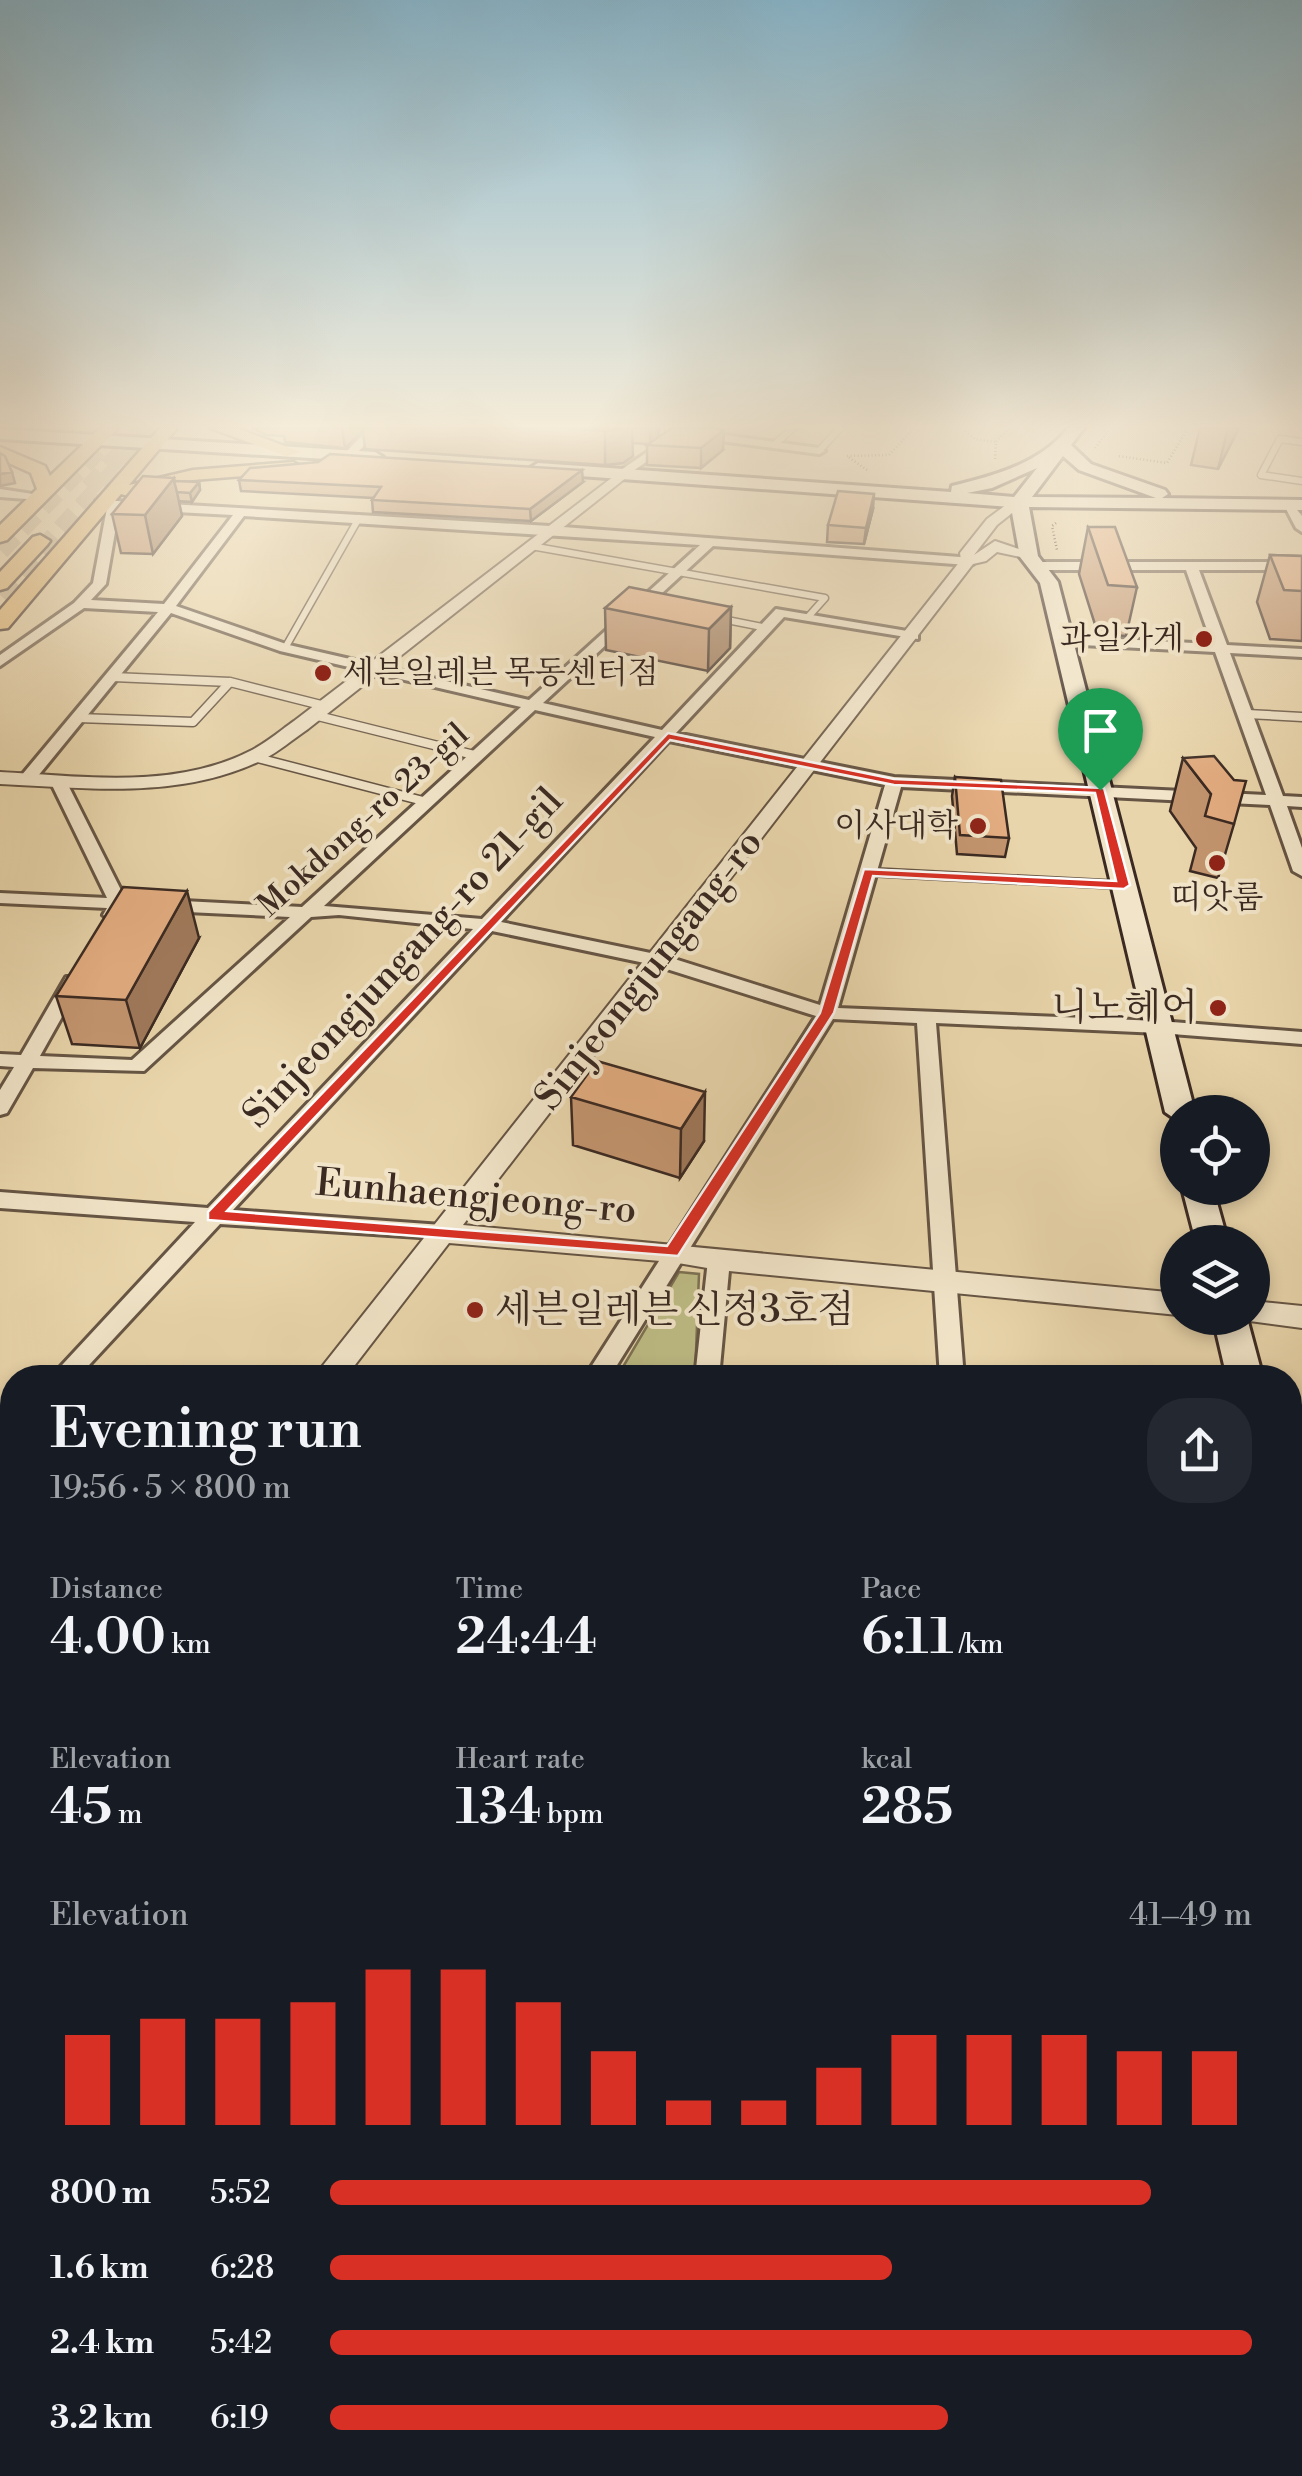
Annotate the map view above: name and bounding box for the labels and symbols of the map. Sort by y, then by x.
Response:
place label: 과일가게 [1060,619,1184,659]
marker: 과일가게 [1193,628,1215,650]
place label: 세븐일레븐 목동센터점 [343,653,659,693]
marker: 세븐일레븐 목동센터점 [312,662,334,684]
pin [1058,688,1143,791]
street label: Mokdong-ro 23-gil [249,714,477,925]
street label: Sinjeongjungang-ro 21-gil [233,778,573,1138]
place label: 이사대학 [834,806,958,846]
marker: 이사대학 [967,815,989,837]
street label: Sinjeongjungang-ro [525,820,773,1120]
marker: 띠앗룸 [1206,852,1228,874]
place label: 띠앗룸 [1171,878,1263,918]
place label: 니노헤어 [1051,985,1198,1032]
marker: 니노헤어 [1207,997,1229,1019]
street label: Eunhaengjeong-ro [314,1160,638,1234]
place label: 세븐일레븐 신정3호점 [495,1287,854,1334]
marker: 세븐일레븐 신정3호점 [464,1299,486,1321]

